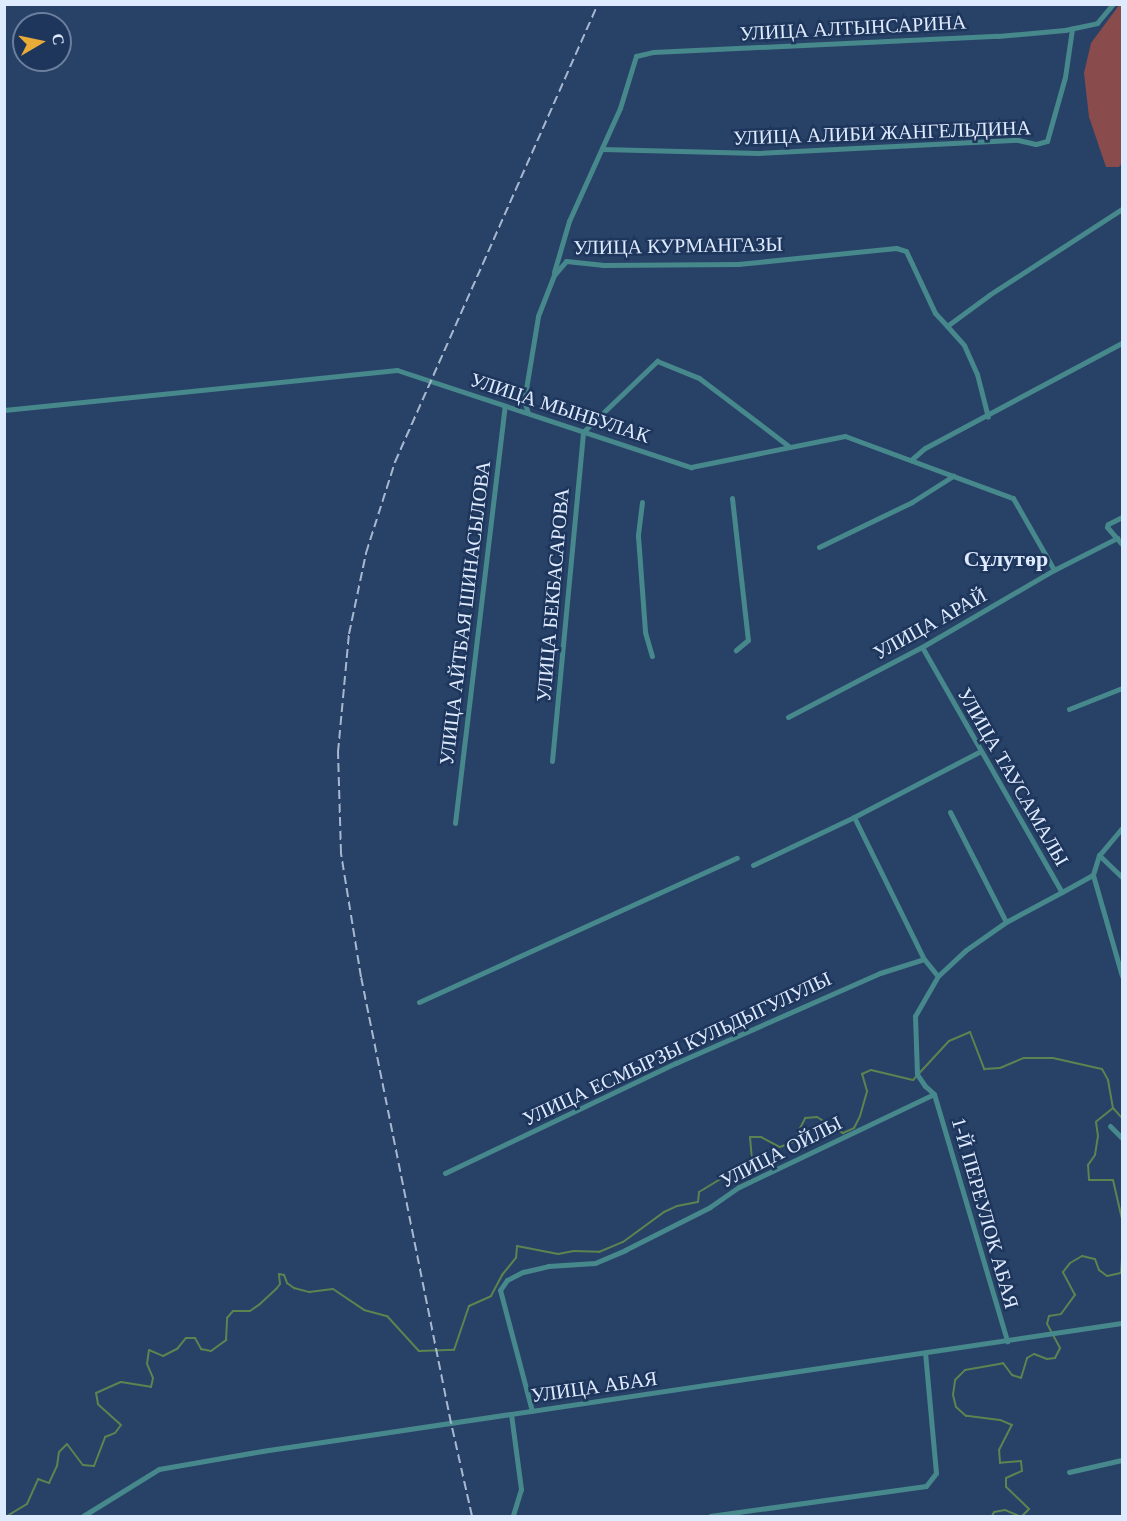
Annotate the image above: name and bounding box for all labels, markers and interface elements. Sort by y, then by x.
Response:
street label: УЛИЦА АЛТЫНСАРИНА [739,10,967,46]
north arrow [12,12,72,72]
text: С [49,32,68,46]
street label: УЛИЦА АЛИБИ ЖАНГЕЛЬДИНА [733,116,1031,150]
street label: УЛИЦА КУРМАНГАЗЫ [573,232,783,260]
street label: УЛИЦА МЫНБУЛАК [467,368,653,448]
street label: УЛИЦА АЙТБАЯ ШИНАСЫЛОВА [434,459,496,767]
street label: УЛИЦА БЕКБАСАРОВА [532,487,574,703]
district label: Сұлутөр [964,546,1048,572]
street label: УЛИЦА АРАЙ [869,583,991,665]
street label: УЛИЦА ТАУСАМАЛЫ [952,684,1074,870]
street label: УЛИЦА ЕСМЫРЗЫ КУЛЬДЫГУЛУЛЫ [519,967,835,1131]
street label: УЛИЦА ОЙЛЫ [716,1111,846,1193]
street label: 1-Й ПЕРЕУЛОК АБАЯ [946,1115,1024,1311]
street label: УЛИЦА АБАЯ [529,1366,659,1408]

